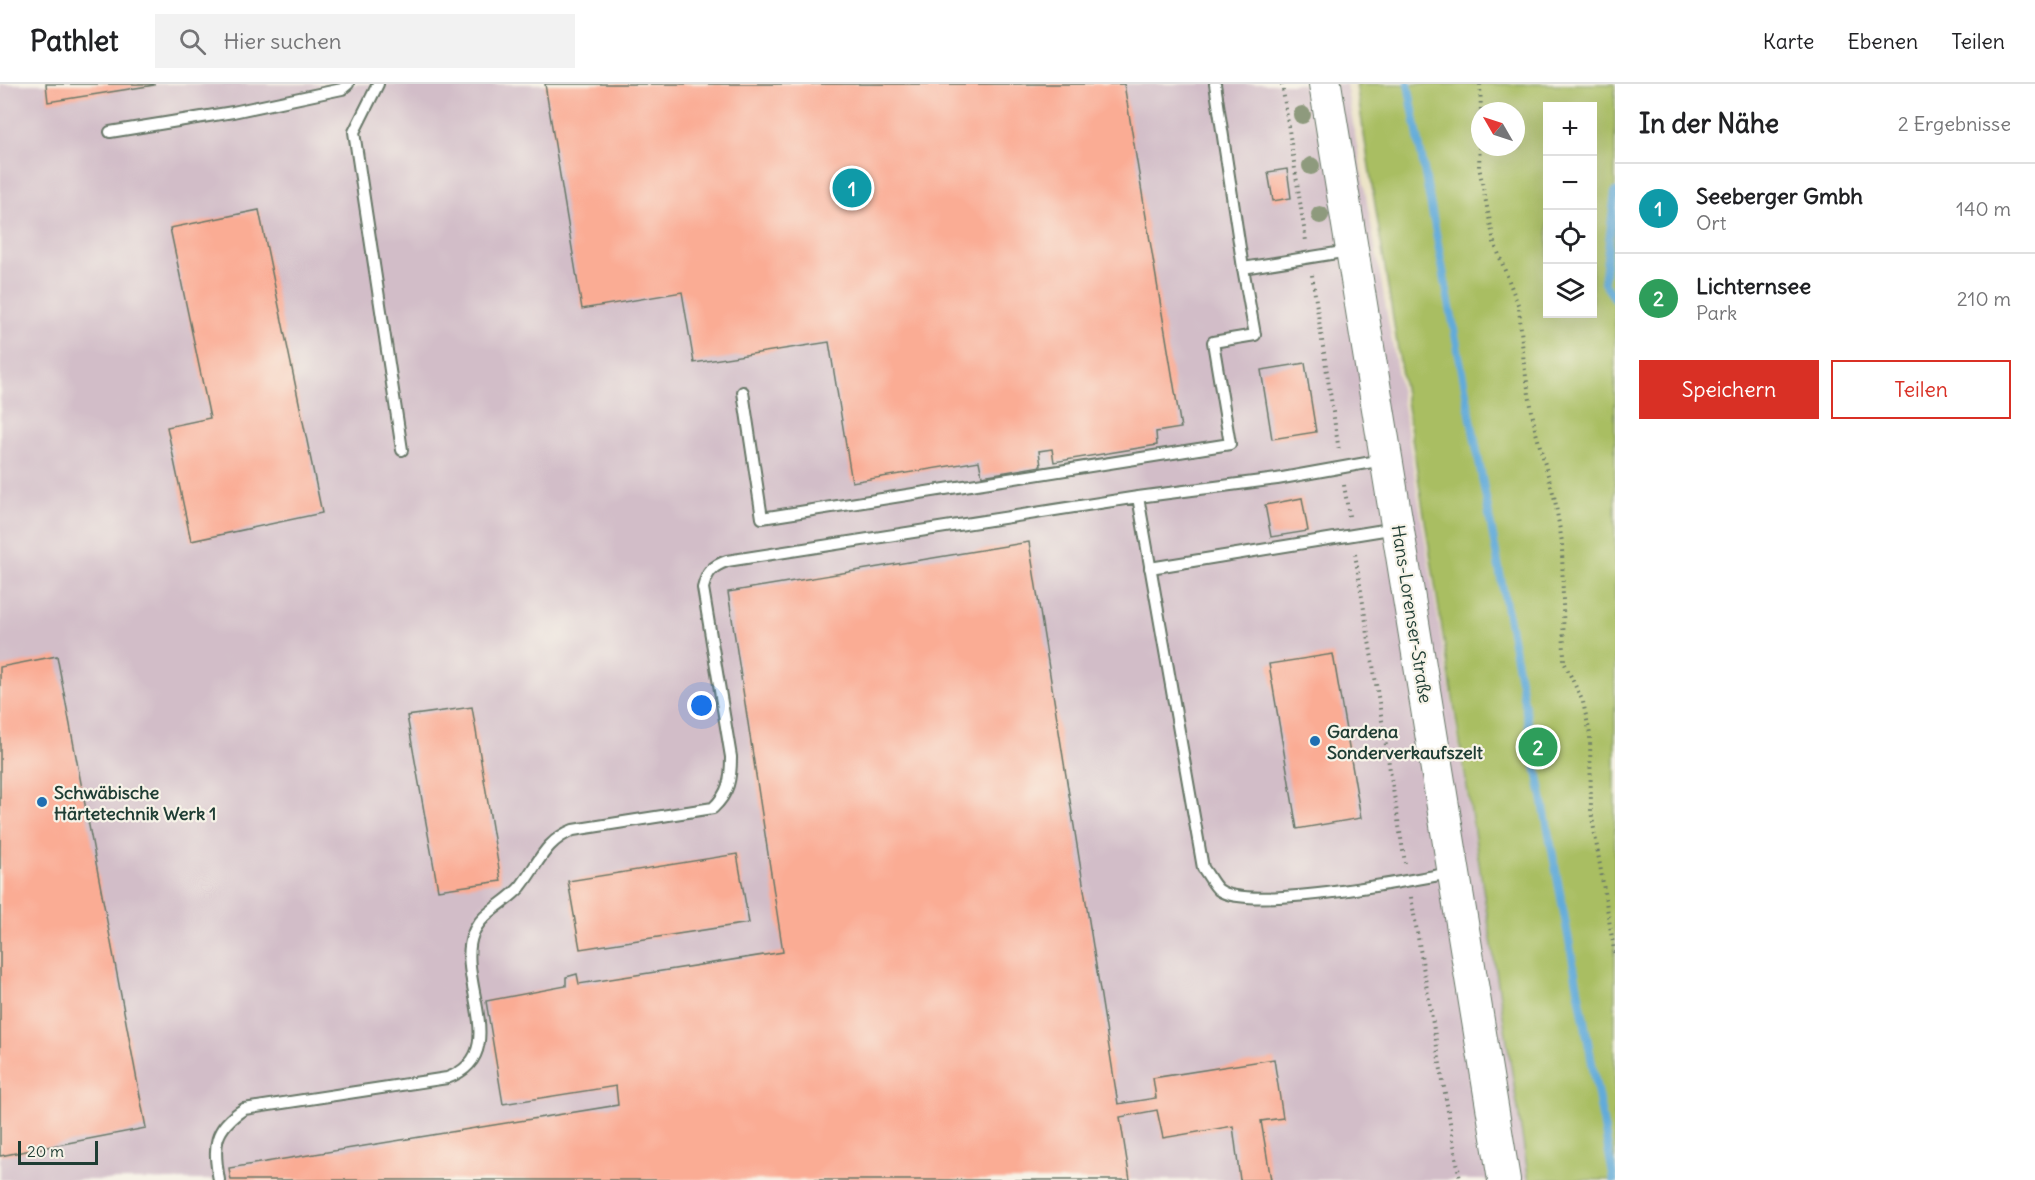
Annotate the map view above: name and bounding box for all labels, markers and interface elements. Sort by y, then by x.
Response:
search box [155,14,575,68]
text: Pathlet [30,23,119,59]
icon: search [176,25,209,58]
text: Hier suchen [224,27,342,55]
text: Karte [1763,28,1814,55]
text: Ebenen [1847,28,1918,55]
text: Teilen [1951,28,2005,55]
north arrow [1471,102,1525,156]
map controls [1543,102,1597,318]
button: + [1543,102,1597,156]
text: In der Nähe [1639,107,1779,140]
text: 2 Ergebnisse [1898,111,2011,136]
button: − [1543,156,1597,210]
pin: 1 [832,166,872,210]
text: Seeberger Gmbh [1696,182,1863,210]
text: 1 [1655,196,1662,221]
text: 140 m [1956,196,2011,221]
button: locate [1543,210,1597,264]
text: Ort [1696,210,1726,235]
button: layers [1543,264,1597,318]
text: Lichternsee [1696,272,1811,300]
text: 2 [1653,286,1664,311]
text: 210 m [1957,286,2011,311]
text: Park [1696,300,1737,325]
button: Speichern [1639,360,1819,419]
button: Teilen [1831,360,2011,419]
street label: Hans-Lorenser-Straße [1387,523,1437,705]
your location [687,691,716,720]
place label: Gardena Sonderverkaufszelt [1327,720,1484,764]
pin: 2 [1518,724,1558,770]
marker: Gardena Sonderverkaufszelt [1308,734,1322,748]
place label: Schwäbische Härtetechnik Werk 1 [54,781,217,825]
marker: Schwäbische Härtetechnik Werk 1 [35,795,49,809]
scale bar [18,1138,98,1166]
text: 20 m [27,1141,64,1161]

